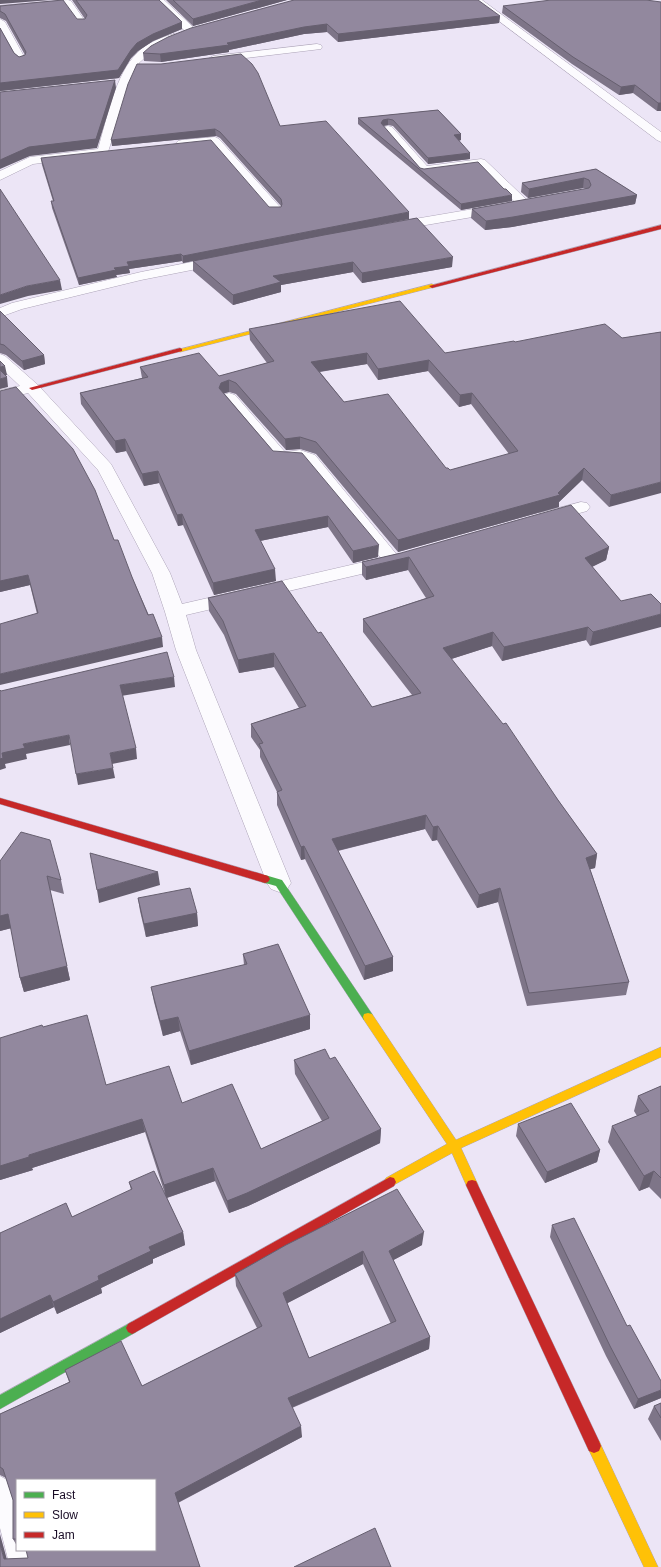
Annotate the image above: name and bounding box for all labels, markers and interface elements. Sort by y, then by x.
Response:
legend [16,1479,156,1551]
text: Fast [52,1488,76,1502]
text: Slow [52,1508,78,1522]
text: Jam [52,1528,75,1542]

